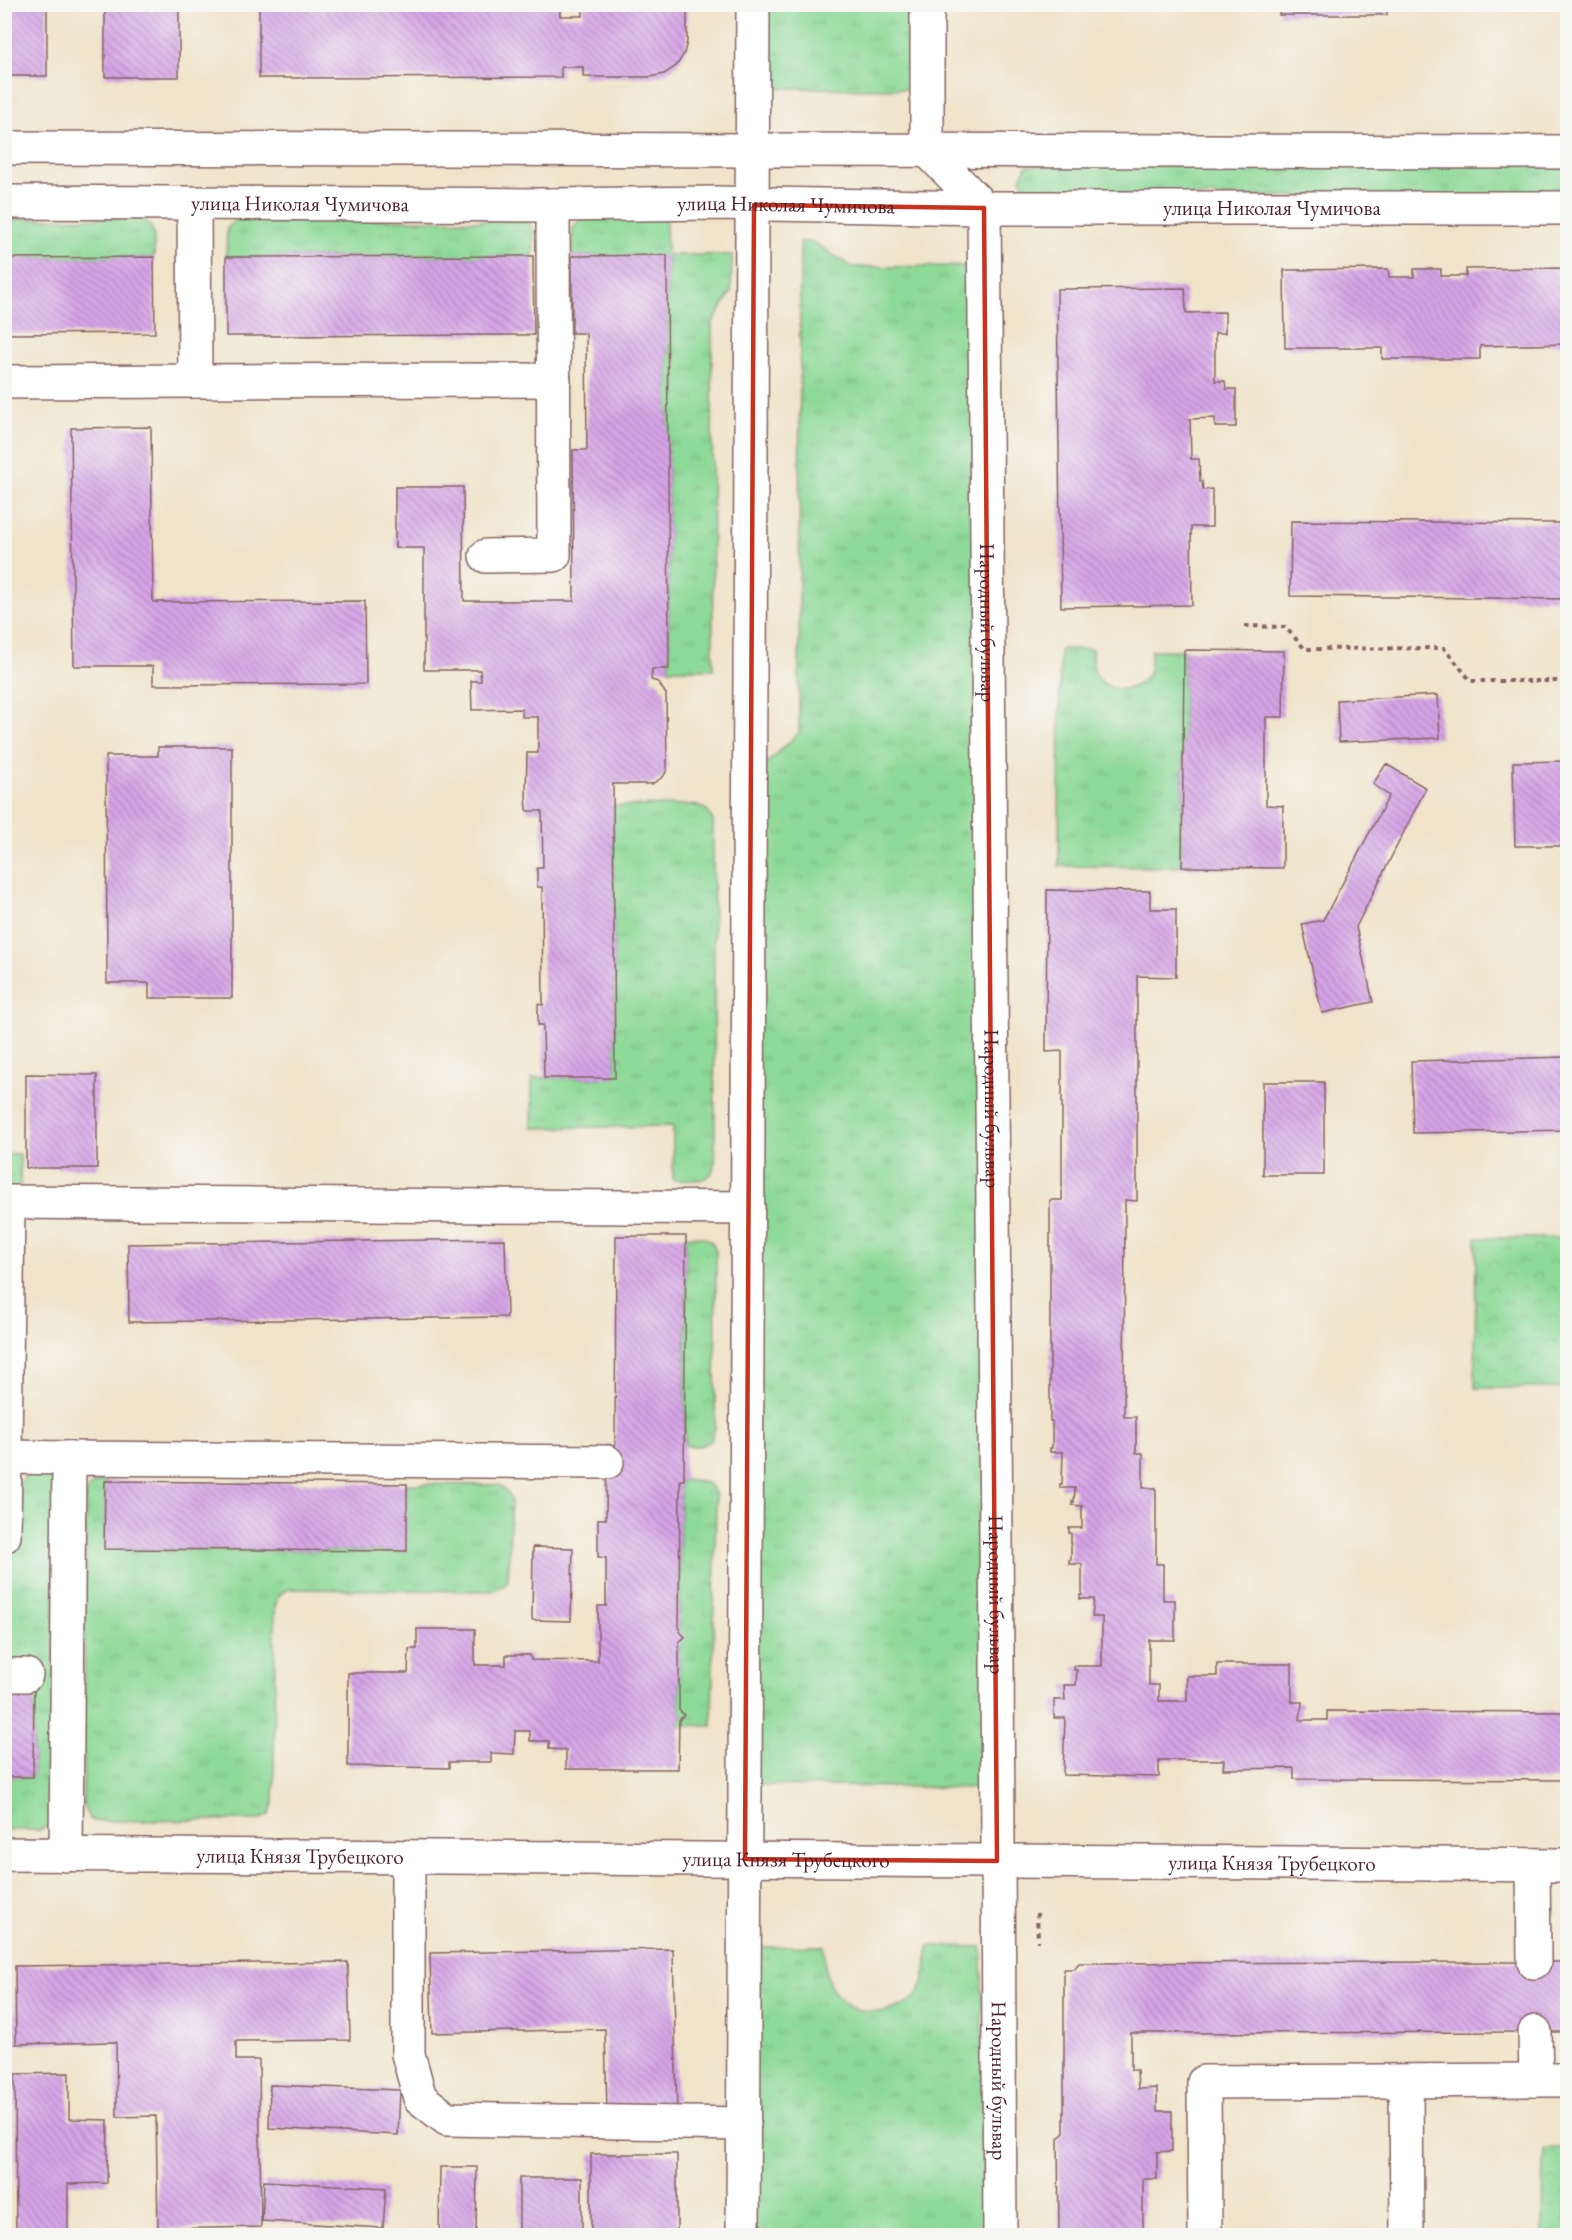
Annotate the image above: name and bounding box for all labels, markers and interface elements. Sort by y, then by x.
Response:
street label: улица Николая Чумичова [191,189,410,217]
street label: улица Николая Чумичова [677,189,896,219]
street label: улица Николая Чумичова [1163,194,1381,221]
street label: Народный бульвар [974,543,1002,703]
street label: Народный бульвар [978,1029,1007,1189]
street label: Народный бульвар [983,1515,1011,1675]
street label: улица Князя Трубецкого [196,1841,404,1870]
street label: улица Князя Трубецкого [682,1845,890,1873]
street label: улица Князя Трубецкого [1168,1848,1376,1877]
street label: Народный бульвар [986,2001,1014,2160]

